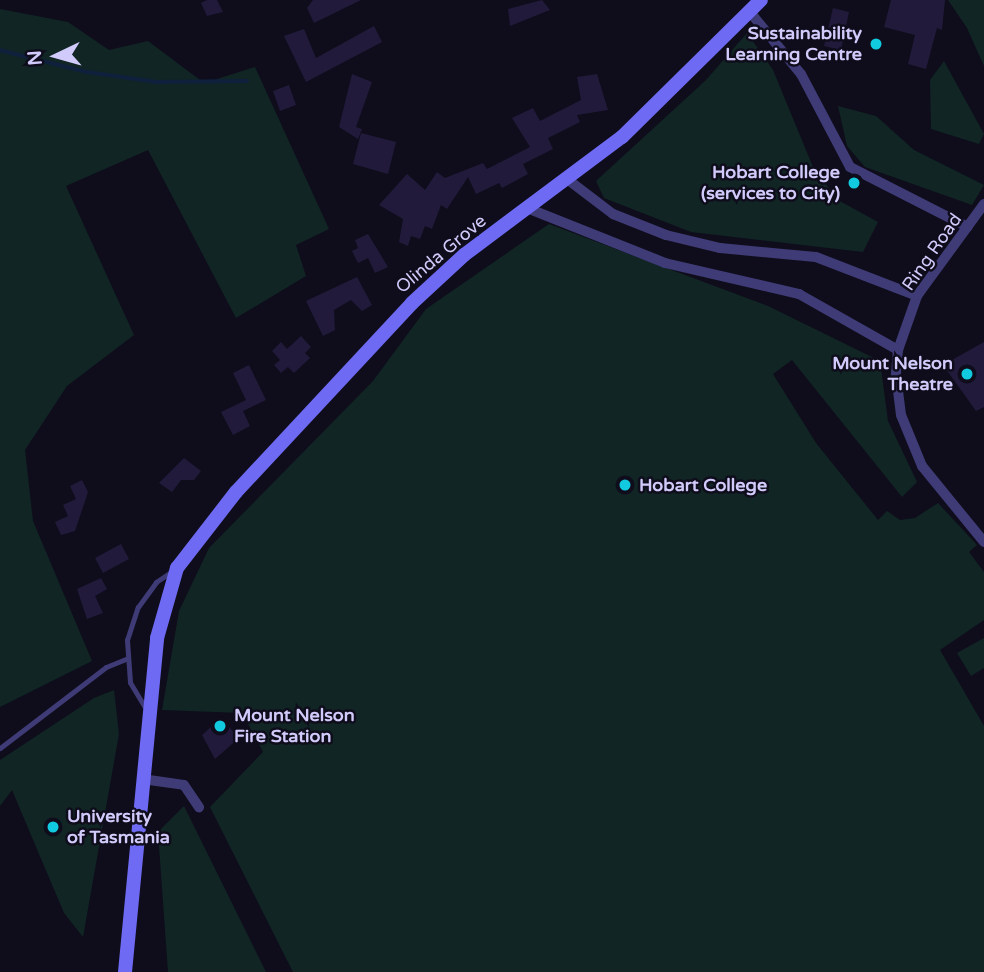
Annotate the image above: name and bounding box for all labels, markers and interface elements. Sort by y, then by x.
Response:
north arrow [21,21,91,91]
place label: Sustainability Learning Centre [725,23,862,66]
marker: Sustainability Learning Centre [868,36,884,52]
text: N [23,49,47,66]
place label: Hobart College (services to City) [701,162,840,204]
marker: Hobart College (services to City) [846,175,862,191]
street label: Ring Road [897,209,967,295]
street label: Olinda Grove [391,210,491,298]
place label: Mount Nelson Theatre [832,353,953,396]
marker: Mount Nelson Theatre [959,366,975,382]
place label: Hobart College [639,474,767,496]
marker: Hobart College [617,477,633,493]
place label: Mount Nelson Fire Station [234,705,355,748]
marker: Mount Nelson Fire Station [212,718,228,734]
place label: University of Tasmania [67,806,170,848]
marker: University of Tasmania [45,819,61,835]

